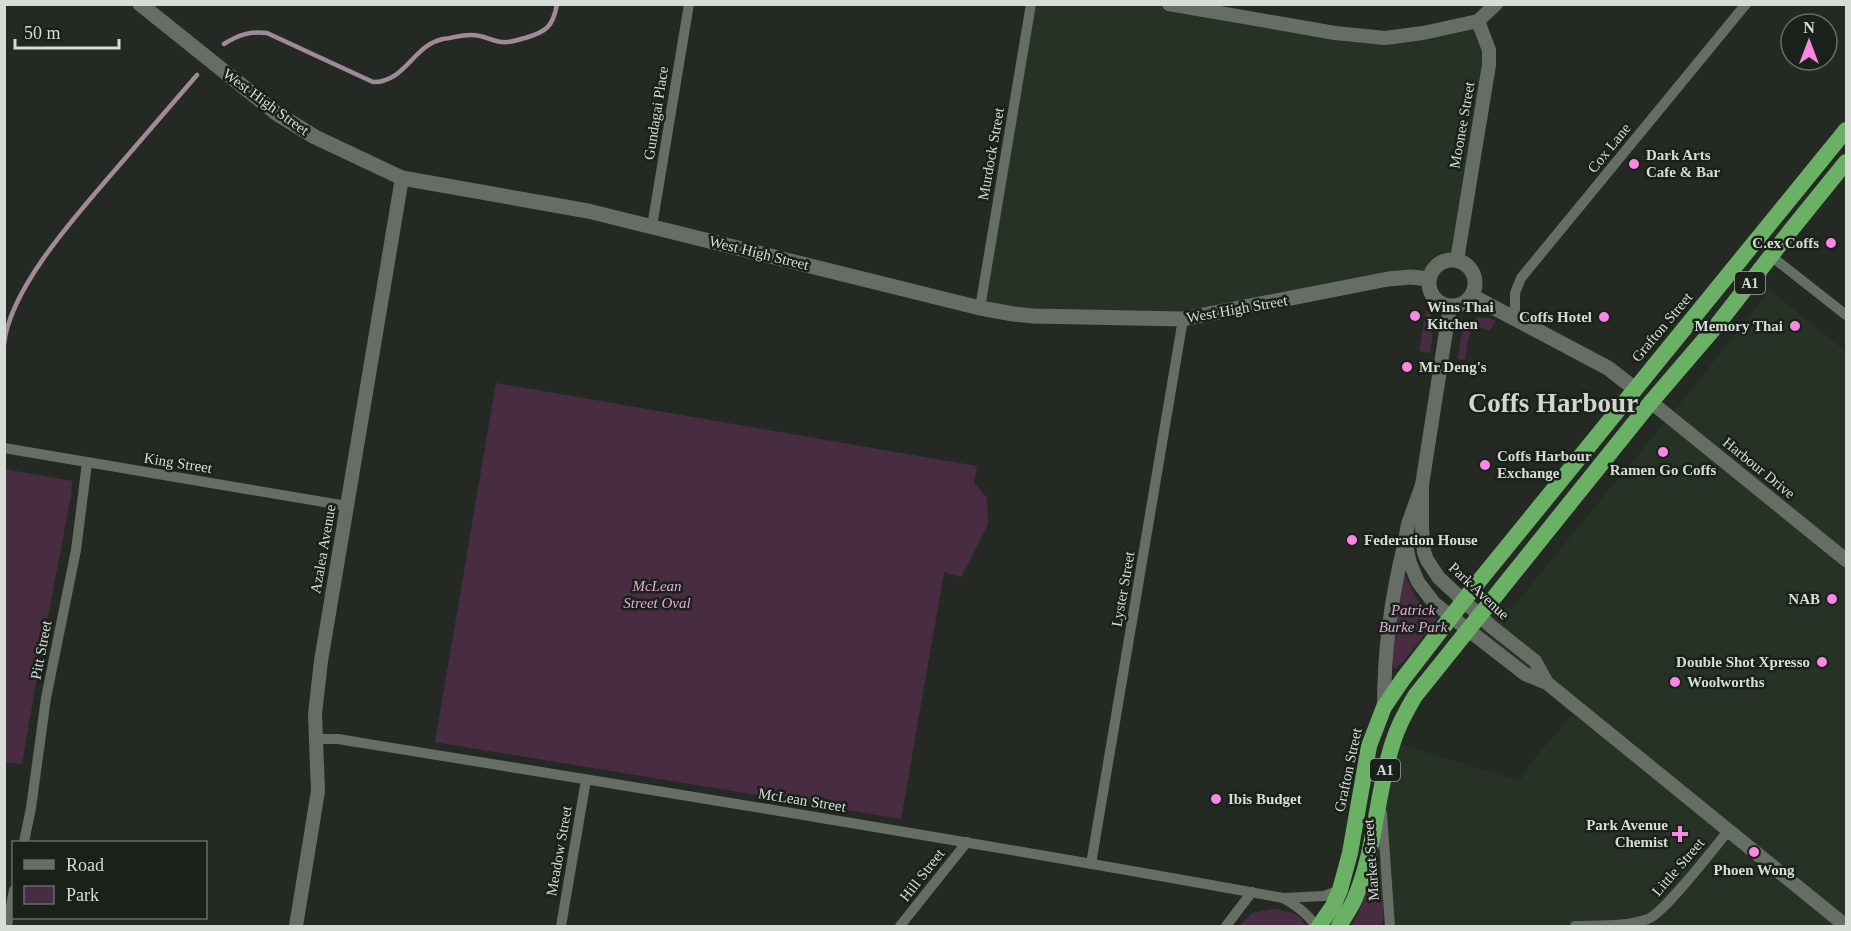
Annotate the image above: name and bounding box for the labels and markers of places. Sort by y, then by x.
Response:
place label: Dark Arts Cafe & Bar [1646,147,1720,180]
marker: Dark Arts Cafe & Bar [1627,157,1641,171]
place label: C.ex Coffs [1752,235,1819,251]
marker: C.ex Coffs [1824,236,1838,250]
place label: Wins Thai Kitchen [1427,299,1494,332]
marker: Wins Thai Kitchen [1408,309,1422,323]
place label: Coffs Hotel [1519,309,1592,325]
marker: Coffs Hotel [1597,310,1611,324]
place label: Memory Thai [1695,318,1783,334]
marker: Memory Thai [1788,319,1802,333]
place label: Mr Deng's [1419,359,1487,375]
marker: Mr Deng's [1400,360,1414,374]
marker: Ramen Go Coffs [1656,445,1670,459]
place label: Coffs Harbour Exchange [1497,448,1592,481]
marker: Coffs Harbour Exchange [1478,458,1492,472]
place label: Ramen Go Coffs [1610,462,1716,478]
place label: Federation House [1364,532,1478,548]
marker: Federation House [1345,533,1359,547]
place label: NAB [1788,591,1820,607]
marker: NAB [1825,592,1839,606]
place label: Double Shot Xpresso [1676,654,1810,670]
marker: Double Shot Xpresso [1815,655,1829,669]
place label: Woolworths [1687,674,1765,690]
marker: Woolworths [1668,675,1682,689]
place label: Ibis Budget [1228,791,1302,807]
marker: Ibis Budget [1209,792,1223,806]
place label: Park Avenue Chemist [1586,817,1668,850]
marker: Park Avenue Chemist [1673,827,1687,841]
marker: Phoen Wong [1747,845,1761,859]
place label: Phoen Wong [1714,862,1795,878]

